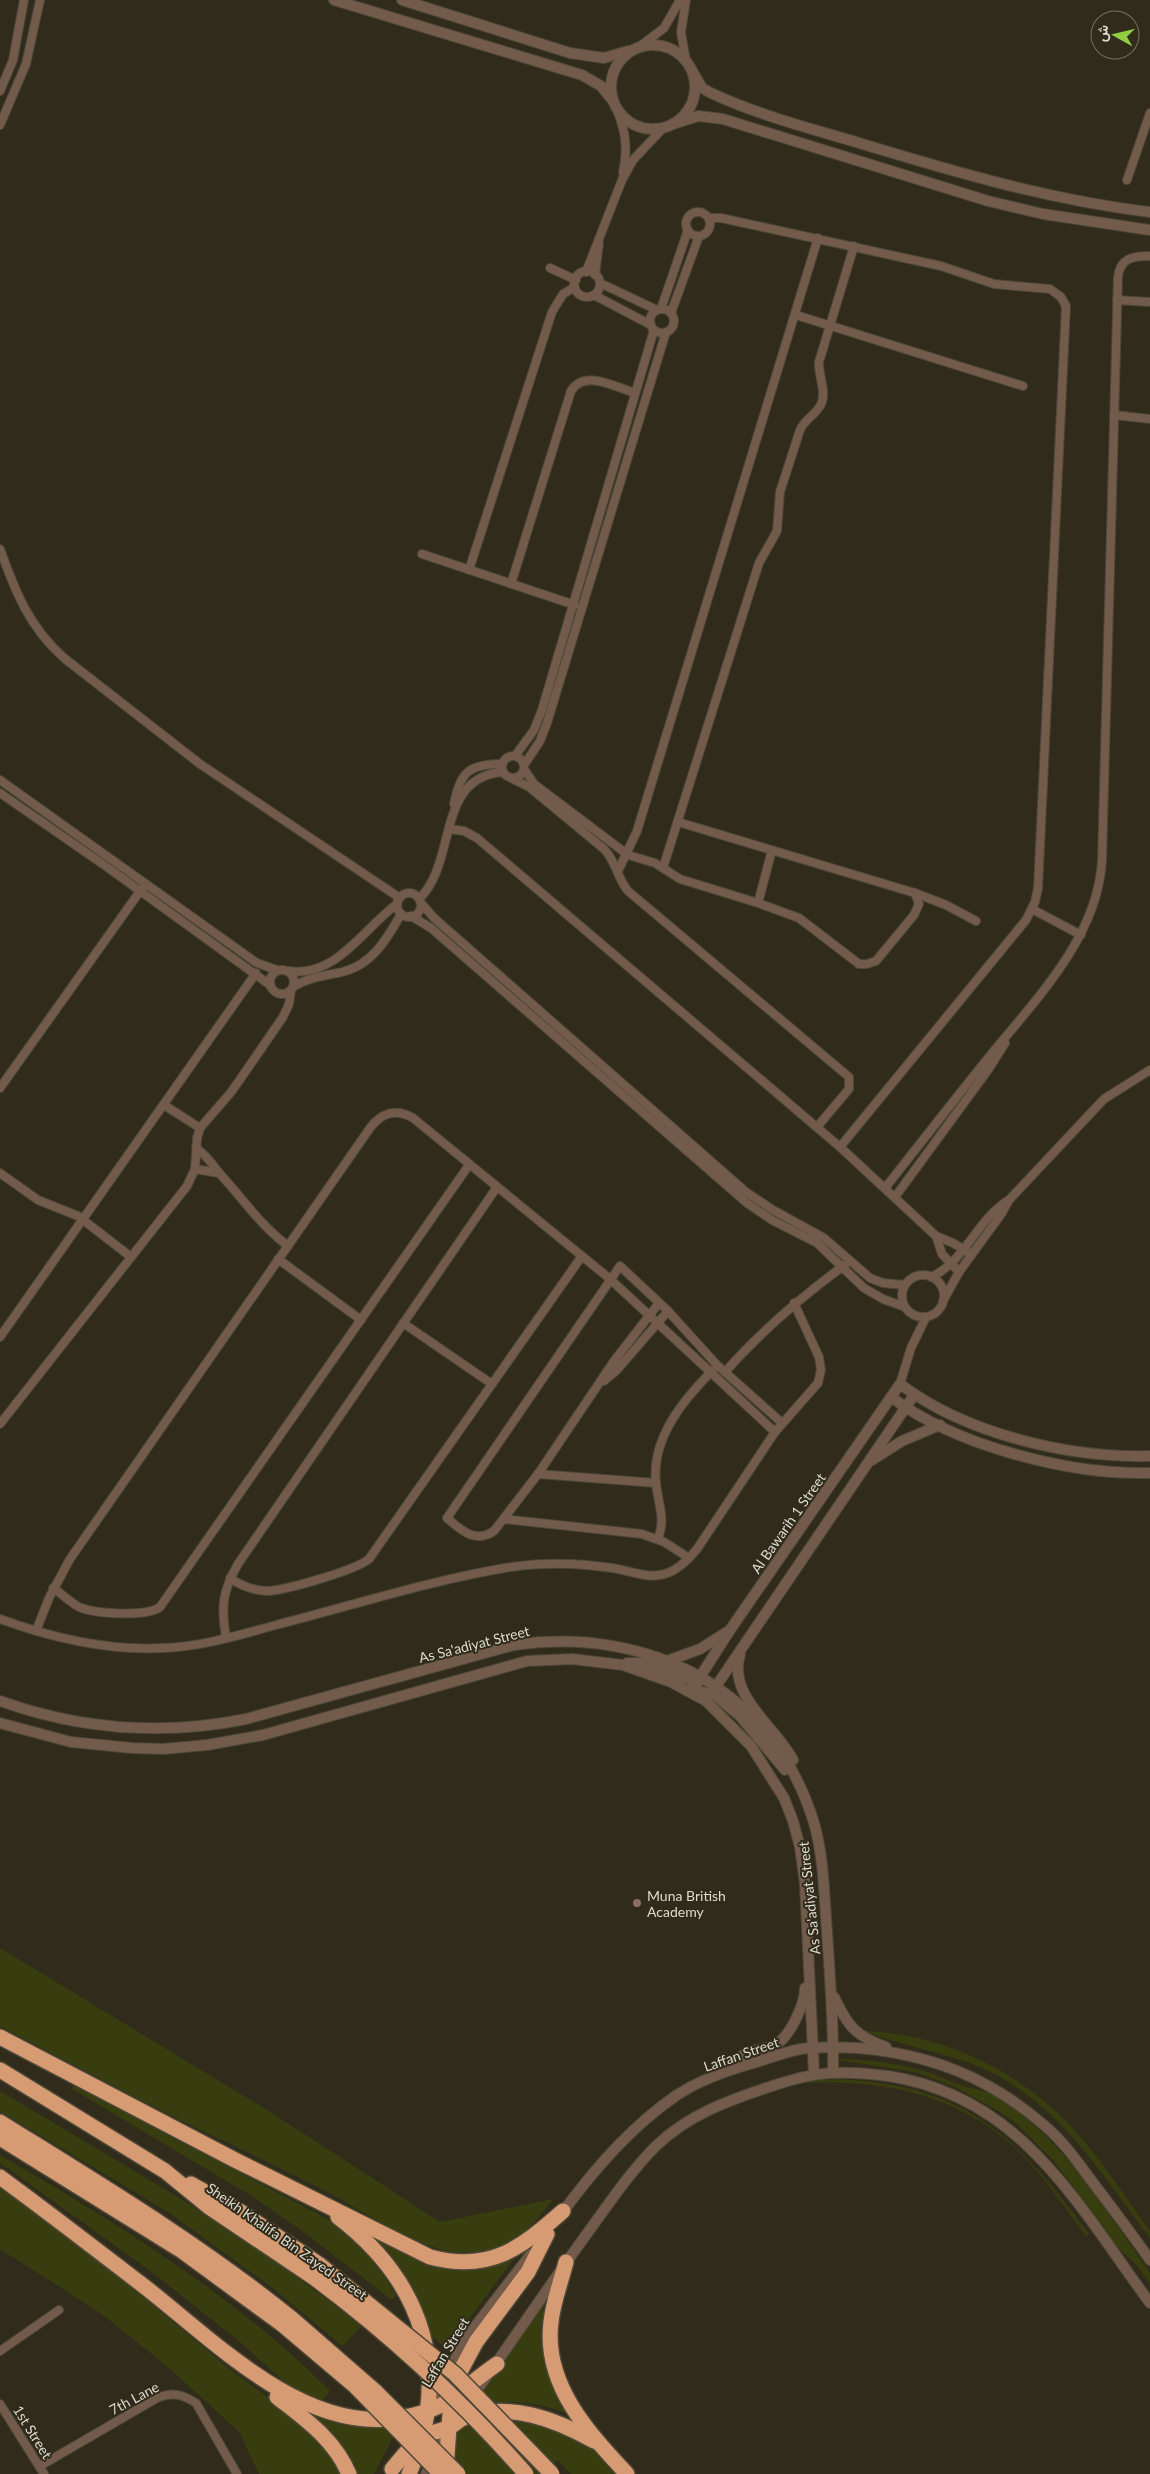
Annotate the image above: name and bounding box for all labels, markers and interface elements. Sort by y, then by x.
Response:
north arrow [1090,10,1140,60]
text: ش [1092,23,1112,43]
street label: Al Bawarih 1 Street [747,1470,829,1576]
street label: As Sa'adiyat Street [417,1622,531,1666]
street label: As Sa'adiyat Street [795,1841,823,1955]
place label: Muna British Academy [647,1887,726,1920]
marker: Muna British Academy [631,1897,643,1909]
street label: Laffan Street [701,2033,781,2075]
street label: Sheikh Khalifa Bin Zayed Street [203,2179,371,2303]
street label: Laffan Street [417,2314,473,2390]
street label: 7th Lane [106,2378,162,2418]
street label: 1st Street [10,2402,56,2462]

